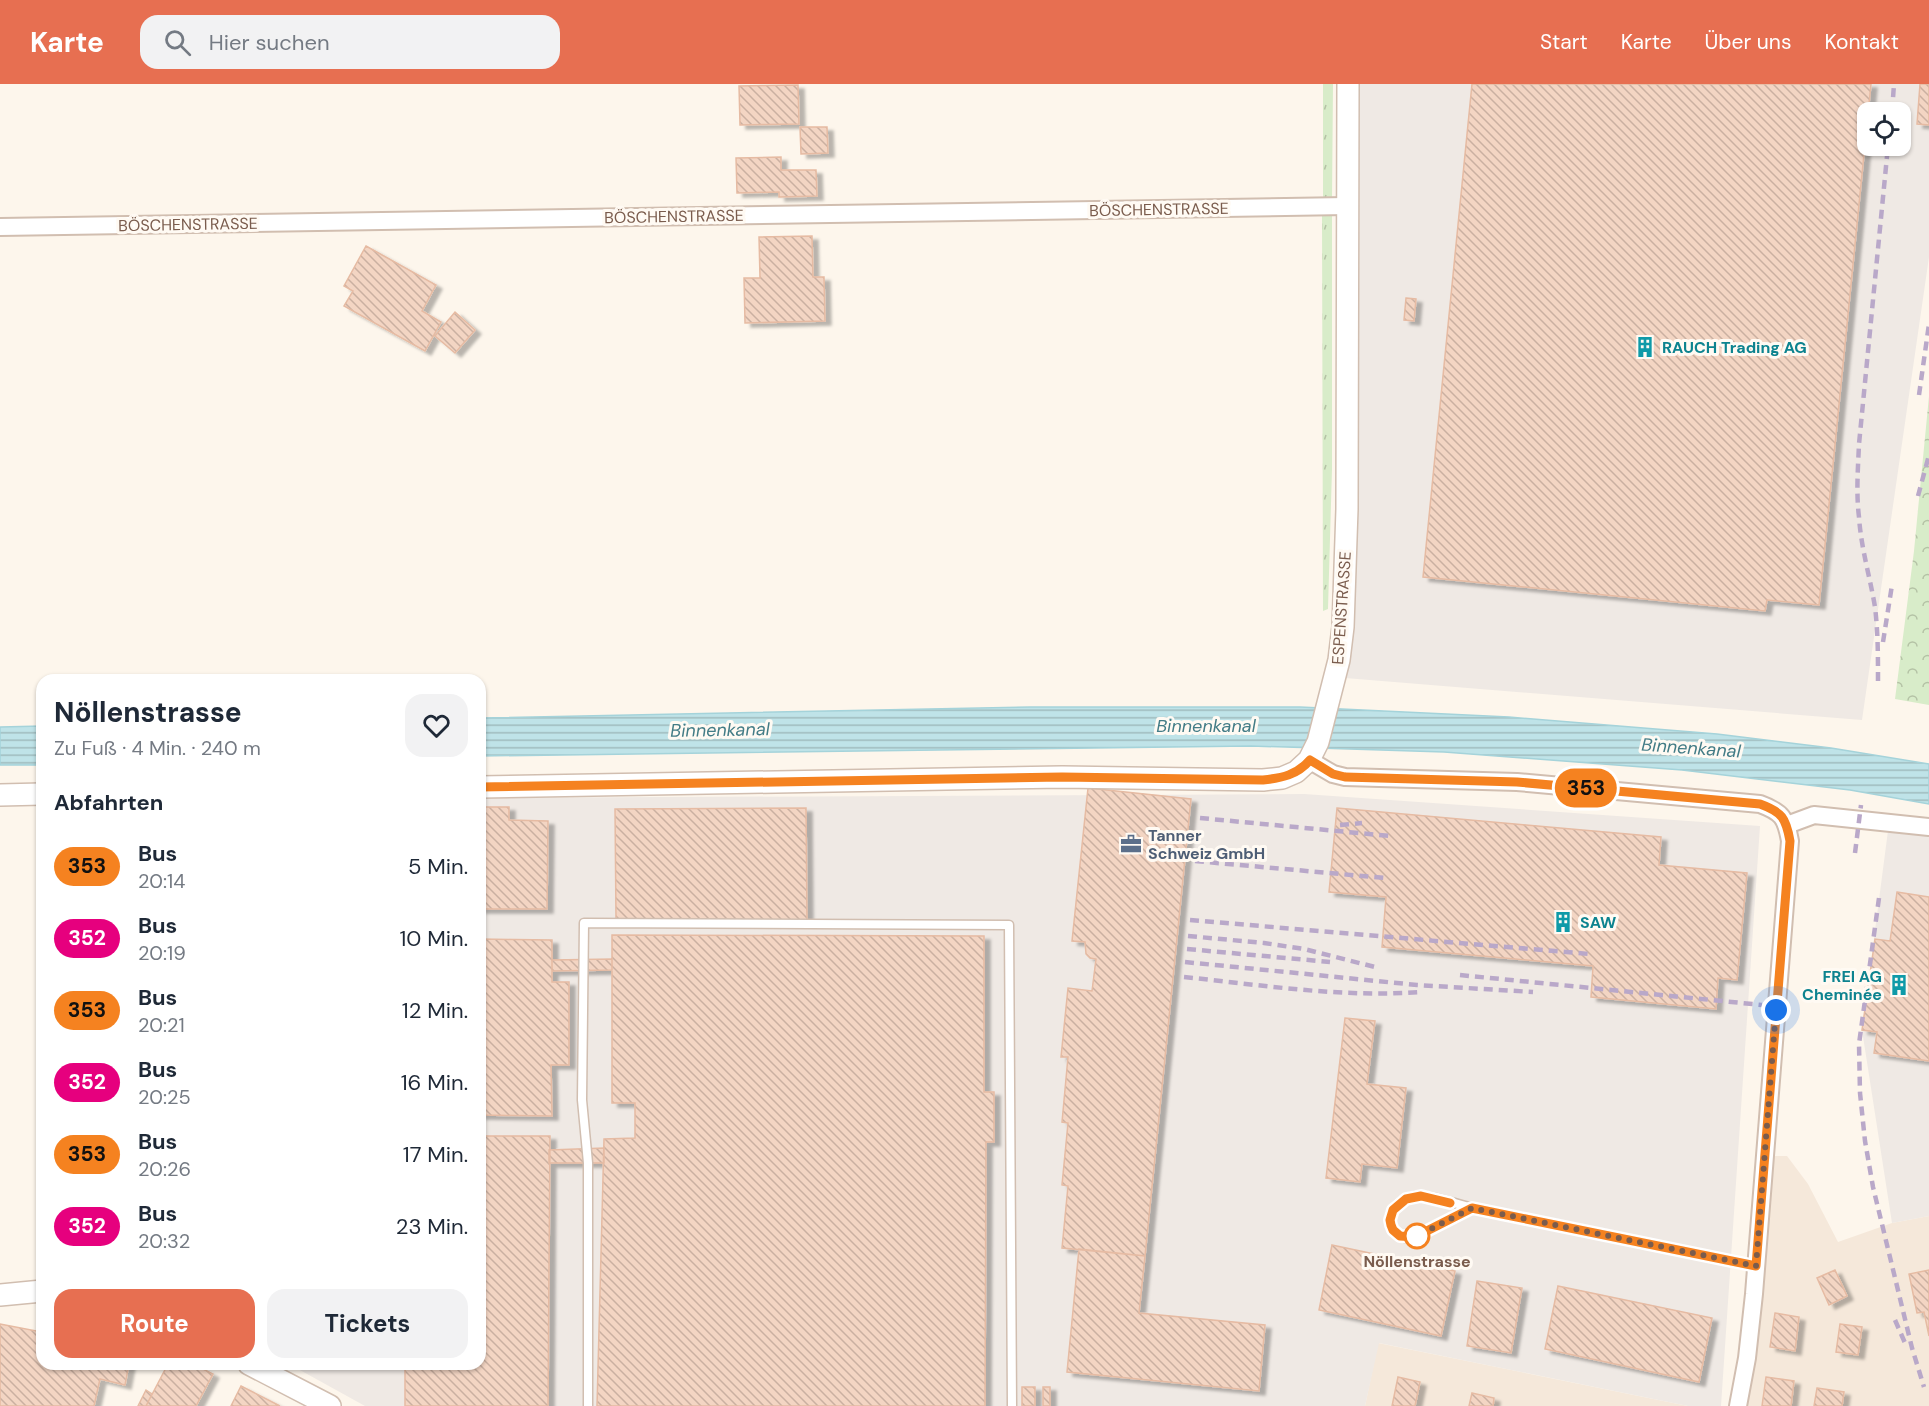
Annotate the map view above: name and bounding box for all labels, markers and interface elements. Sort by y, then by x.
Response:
search box [140,15,560,69]
text: Karte [30,24,104,61]
icon: search [161,26,194,59]
text: Hier suchen [209,28,330,57]
text: Start [1540,28,1588,56]
text: Karte [1621,28,1672,56]
text: Über uns [1705,28,1791,56]
text: Kontakt [1824,28,1899,56]
map controls [1857,102,1911,156]
button: locate [1857,102,1911,156]
street label: BÖSCHENSTRASSE [1089,198,1229,221]
street label: BÖSCHENSTRASSE [604,205,744,228]
street label: BÖSCHENSTRASSE [118,213,258,236]
building icon: RAUCH Trading AG [1633,335,1657,359]
place label: RAUCH Trading AG [1662,337,1807,358]
street label: ESPENSTRASSE [1327,551,1356,665]
text: Nöllenstrasse [54,694,242,731]
button: heart [405,694,468,757]
water label: Binnenkanal [1156,714,1257,738]
water label: Binnenkanal [670,717,771,743]
water label: Binnenkanal [1641,733,1742,764]
text: Zu Fuß · 4 Min. · 240 m [54,735,261,761]
line badge: 353 [1552,768,1620,808]
text: 353 [1567,774,1605,802]
text: Abfahrten [54,788,163,817]
place label: Tanner Schweiz GmbH [1148,825,1265,864]
office icon: Tanner Schweiz GmbH [1119,832,1143,856]
text: Bus [138,839,177,868]
text: 353 [68,852,106,880]
text: 5 Min. [408,852,468,881]
text: 20:14 [138,868,185,894]
building icon: SAW [1551,910,1575,934]
text: Bus [138,911,177,940]
place label: SAW [1580,912,1616,933]
text: 352 [68,924,106,952]
text: 10 Min. [399,924,468,953]
text: 20:19 [138,940,186,966]
place label: FREI AG Cheminée [1802,966,1882,1005]
building icon: FREI AG Cheminée [1887,973,1911,997]
text: Bus [138,983,177,1012]
your location [1761,995,1791,1025]
text: 353 [68,996,106,1024]
text: 12 Min. [402,996,468,1025]
text: 20:21 [138,1012,185,1038]
text: Bus [138,1055,177,1084]
text: 352 [68,1068,106,1096]
text: 16 Min. [401,1068,468,1097]
text: 20:25 [138,1084,191,1110]
text: Bus [138,1127,177,1156]
text: 353 [68,1140,106,1168]
text: 17 Min. [403,1140,468,1169]
text: 20:26 [138,1156,191,1182]
text: Bus [138,1199,177,1228]
text: 352 [68,1212,106,1240]
text: 23 Min. [396,1212,468,1241]
marker: Nöllenstrasse [1404,1223,1430,1249]
text: 20:32 [138,1228,190,1254]
place label: Nöllenstrasse [1363,1251,1471,1272]
button: Route [54,1289,255,1358]
button: Tickets [267,1289,468,1358]

